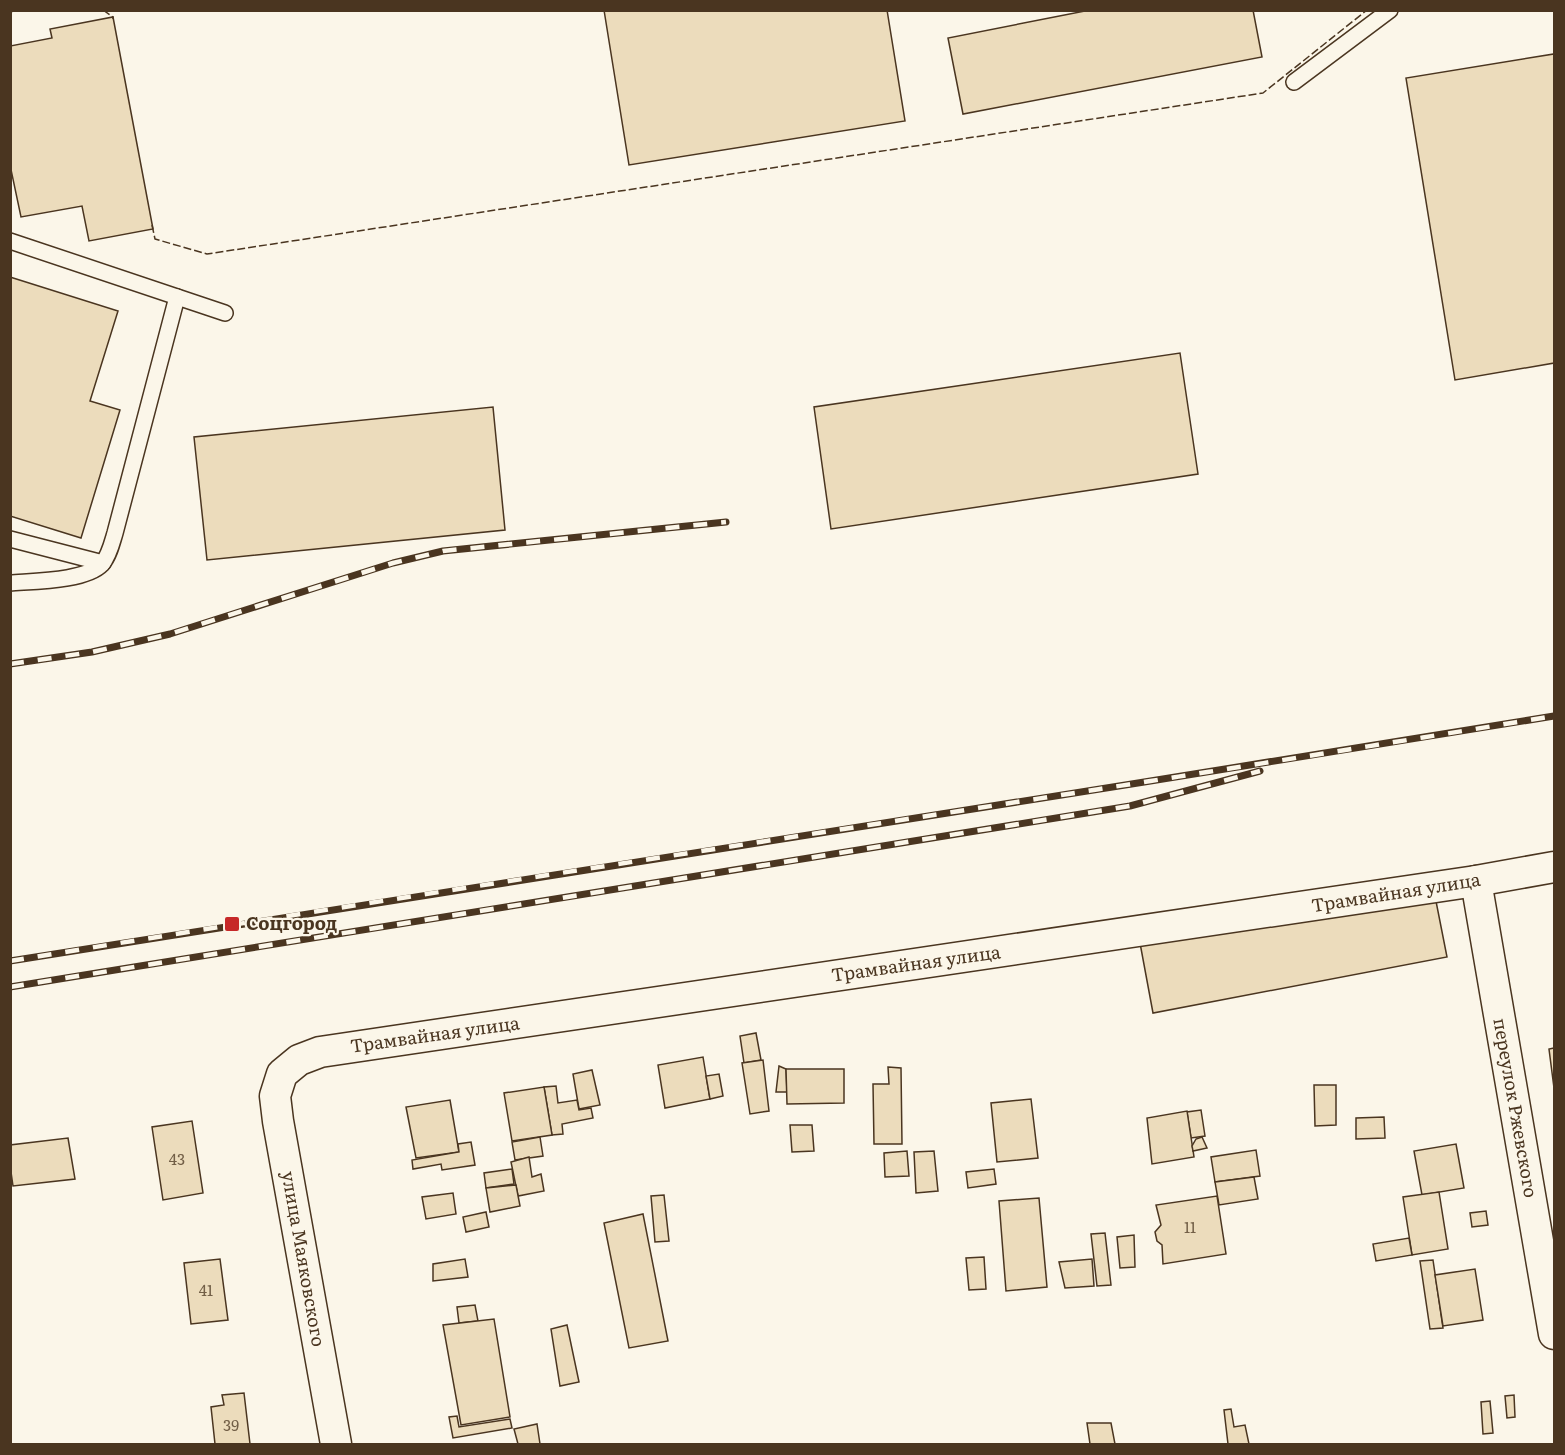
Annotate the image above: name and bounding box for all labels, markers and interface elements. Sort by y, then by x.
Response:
street label: Трамвайная улица [1309,865,1483,918]
place label: Соцгород [246,909,337,936]
marker: Соцгород [223,915,241,933]
street label: Трамвайная улица [829,937,1003,988]
street label: Трамвайная улица [348,1008,522,1059]
street label: переулок Ржевского [1487,1016,1546,1200]
house number: 43 [169,1147,185,1170]
street label: улица Маяковского [276,1169,333,1349]
house number: 11 [1184,1215,1196,1238]
house number: 41 [199,1278,213,1301]
house number: 39 [223,1413,239,1436]

